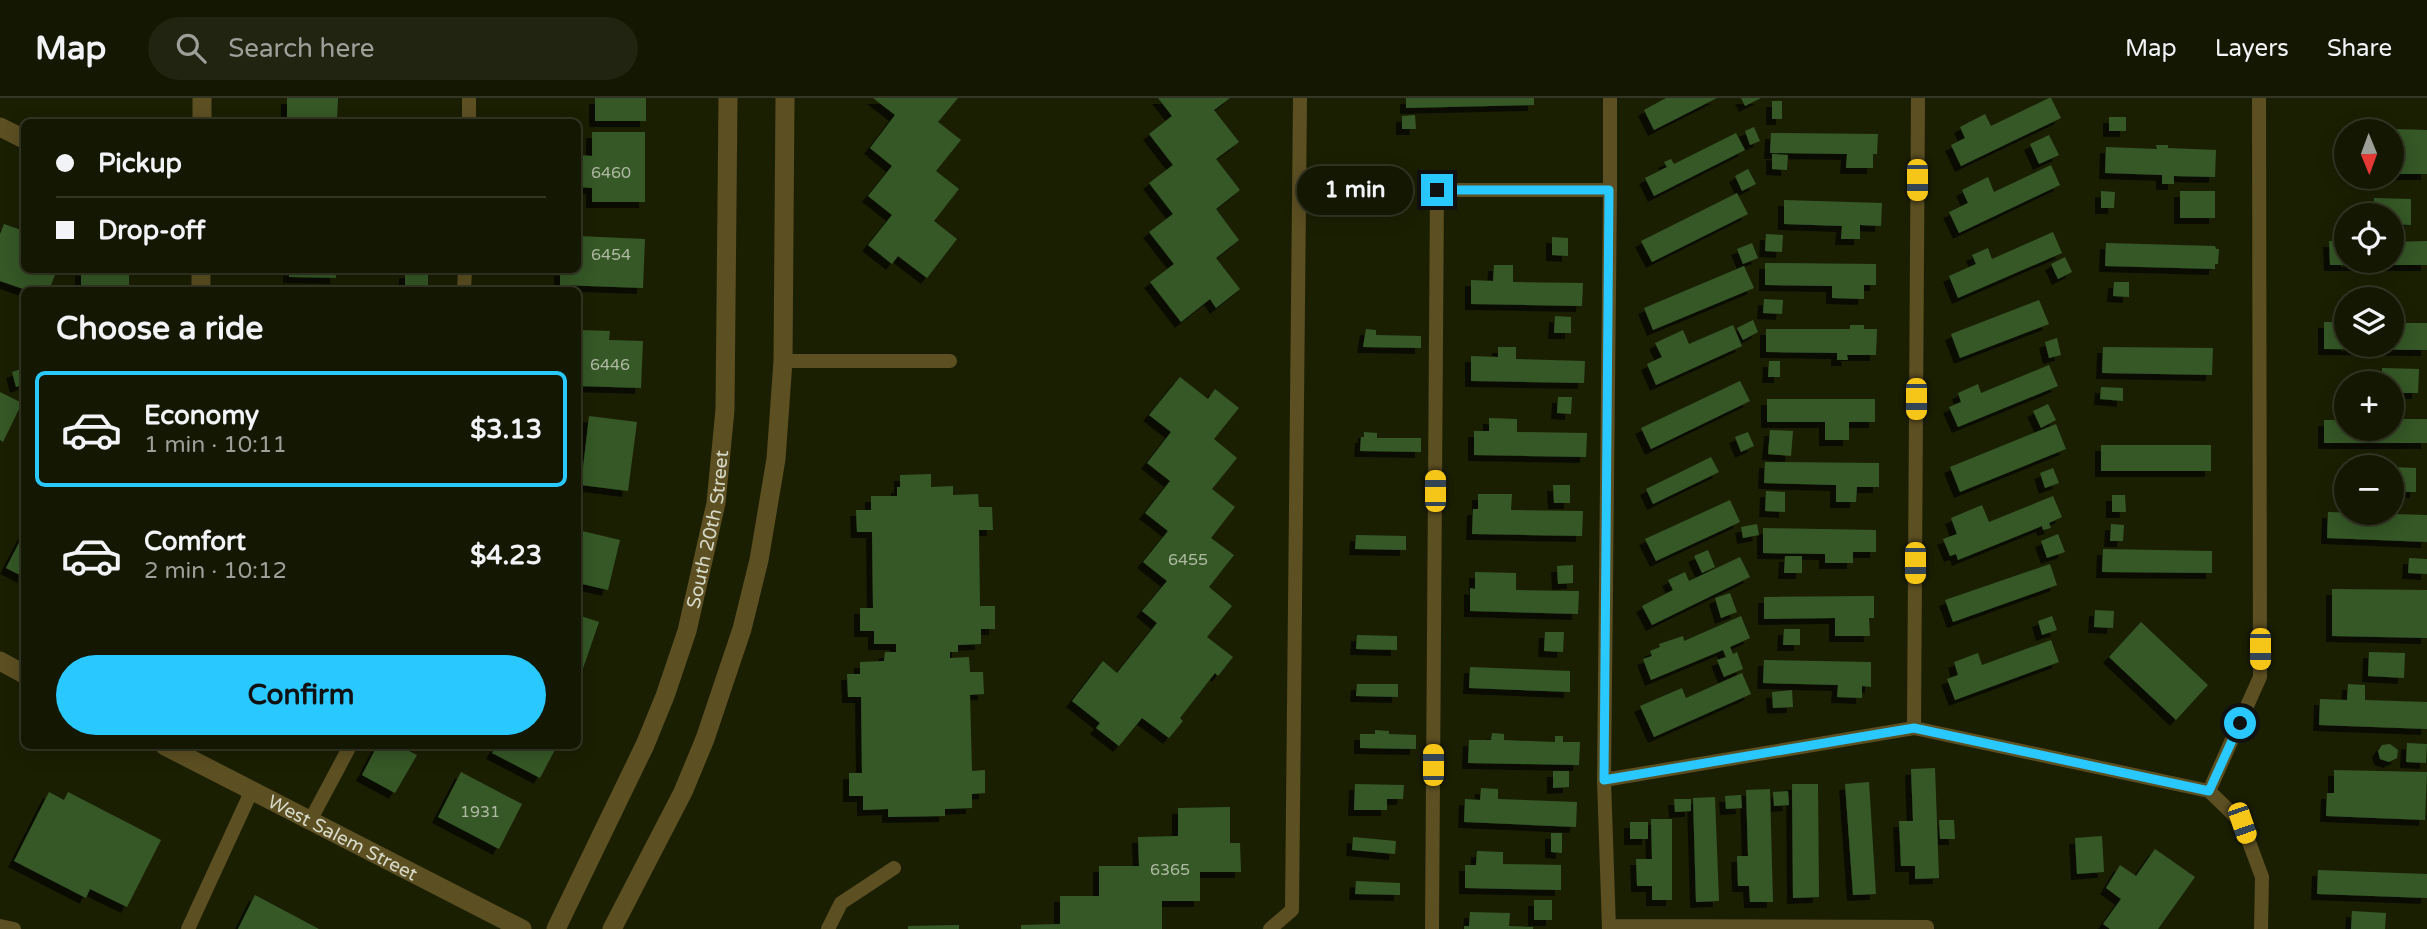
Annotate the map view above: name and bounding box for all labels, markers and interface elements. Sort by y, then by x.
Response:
search box [148,17,638,80]
text: Map [35,29,106,68]
icon: search [172,29,210,67]
text: Search here [228,33,374,64]
text: Map [2125,34,2177,63]
text: Layers [2215,34,2289,63]
text: Share [2327,34,2392,63]
north arrow [2334,119,2404,189]
map controls [2334,119,2404,525]
text: Pickup [98,148,182,179]
car [1907,159,1928,201]
house number: 6460 [591,163,631,183]
callout: 1 min [1297,166,1412,214]
route end [1421,174,1453,206]
text: 1 min [1324,176,1386,204]
button: locate [2334,203,2404,273]
text: Drop-off [98,215,205,246]
house number: 6454 [591,245,631,265]
button: layers [2334,287,2404,357]
text: Choose a ride [56,310,263,348]
house number: 6446 [590,355,630,375]
button: + [2334,371,2404,441]
car [1906,378,1927,420]
icon: car [60,398,123,461]
text: Economy [144,400,259,431]
text: $3.13 [470,414,542,445]
text: 1 min · 10:11 [144,431,287,459]
street label: South 20th Street [682,449,733,611]
button: − [2334,455,2404,525]
car [1425,470,1446,512]
icon: car [60,524,123,587]
text: Comfort [144,526,246,557]
text: $4.23 [470,540,542,571]
car [1905,542,1926,584]
house number: 6455 [1168,550,1208,570]
text: 2 min · 10:12 [144,557,287,585]
car [2250,628,2271,670]
button: Confirm [56,655,546,735]
route start [2224,707,2256,739]
car [1423,744,1444,786]
street label: West Salem Street [264,791,421,886]
car [2226,800,2259,846]
house number: 1931 [460,802,500,822]
house number: 6365 [1150,860,1190,880]

